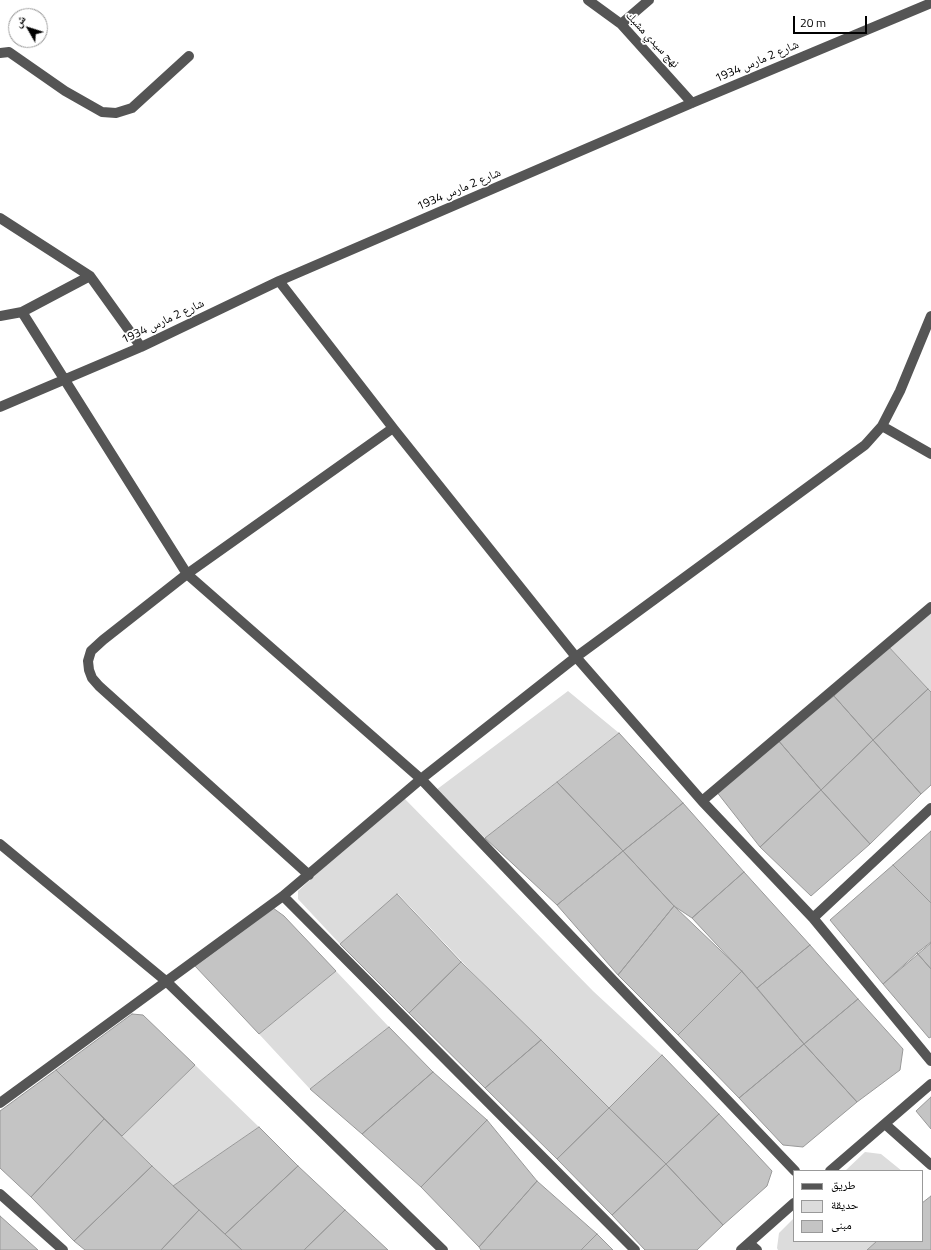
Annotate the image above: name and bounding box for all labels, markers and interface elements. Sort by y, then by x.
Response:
north arrow [8,8,48,48]
scale bar [795,8,869,34]
street label: نهج سيدي مشبك [622,9,682,71]
text: ش [10,12,29,31]
text: 20 m [800,13,826,32]
street label: شارع 2 مارس 1934 [713,38,801,86]
street label: شارع 2 مارس 1934 [415,166,503,214]
street label: شارع 2 مارس 1934 [119,297,207,347]
legend [793,1170,923,1242]
text: طريق [831,1175,856,1194]
text: حديقة [831,1195,859,1214]
text: مبنى [831,1215,852,1234]

